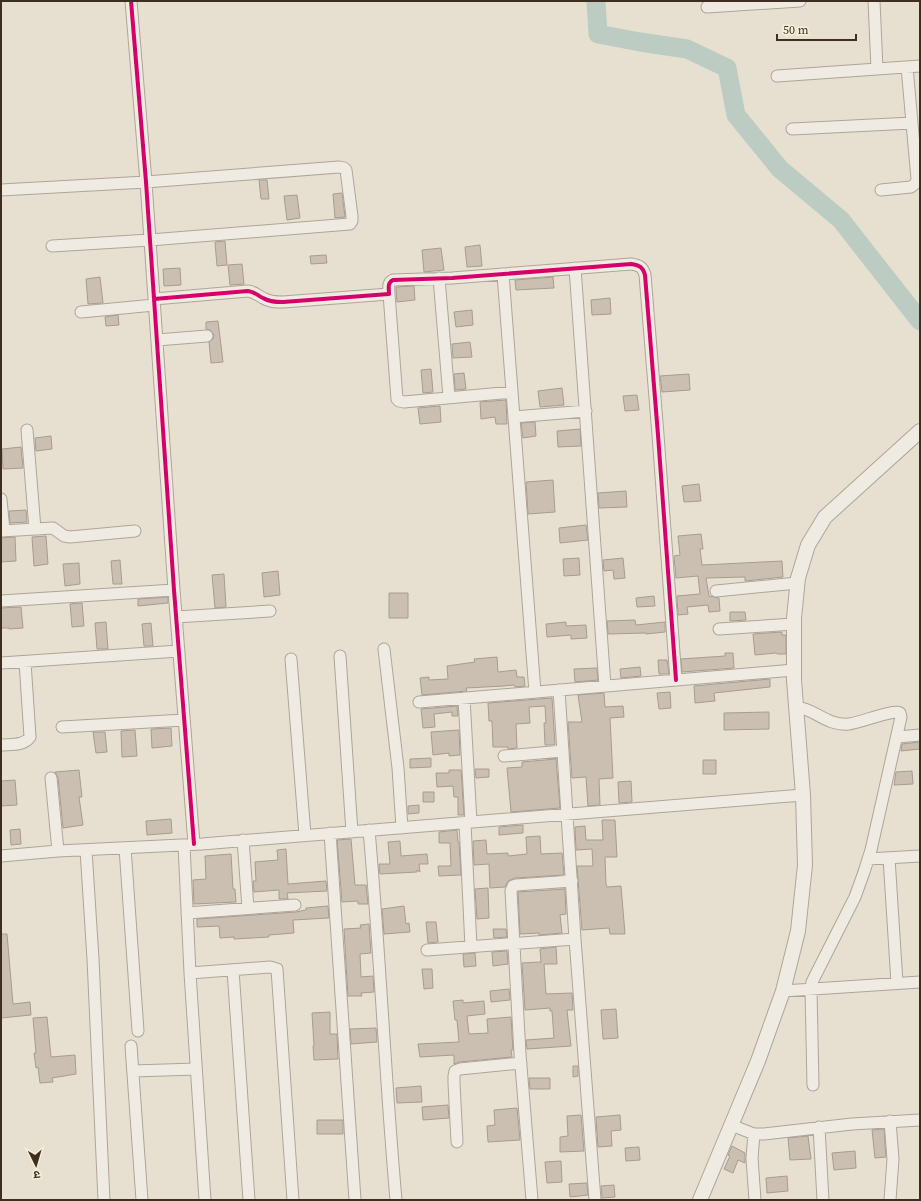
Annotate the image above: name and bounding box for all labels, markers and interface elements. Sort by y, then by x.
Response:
scale bar [777,16,856,42]
text: 50 m [783,22,809,38]
north arrow [16,1145,56,1185]
text: उ [32,1167,41,1182]

